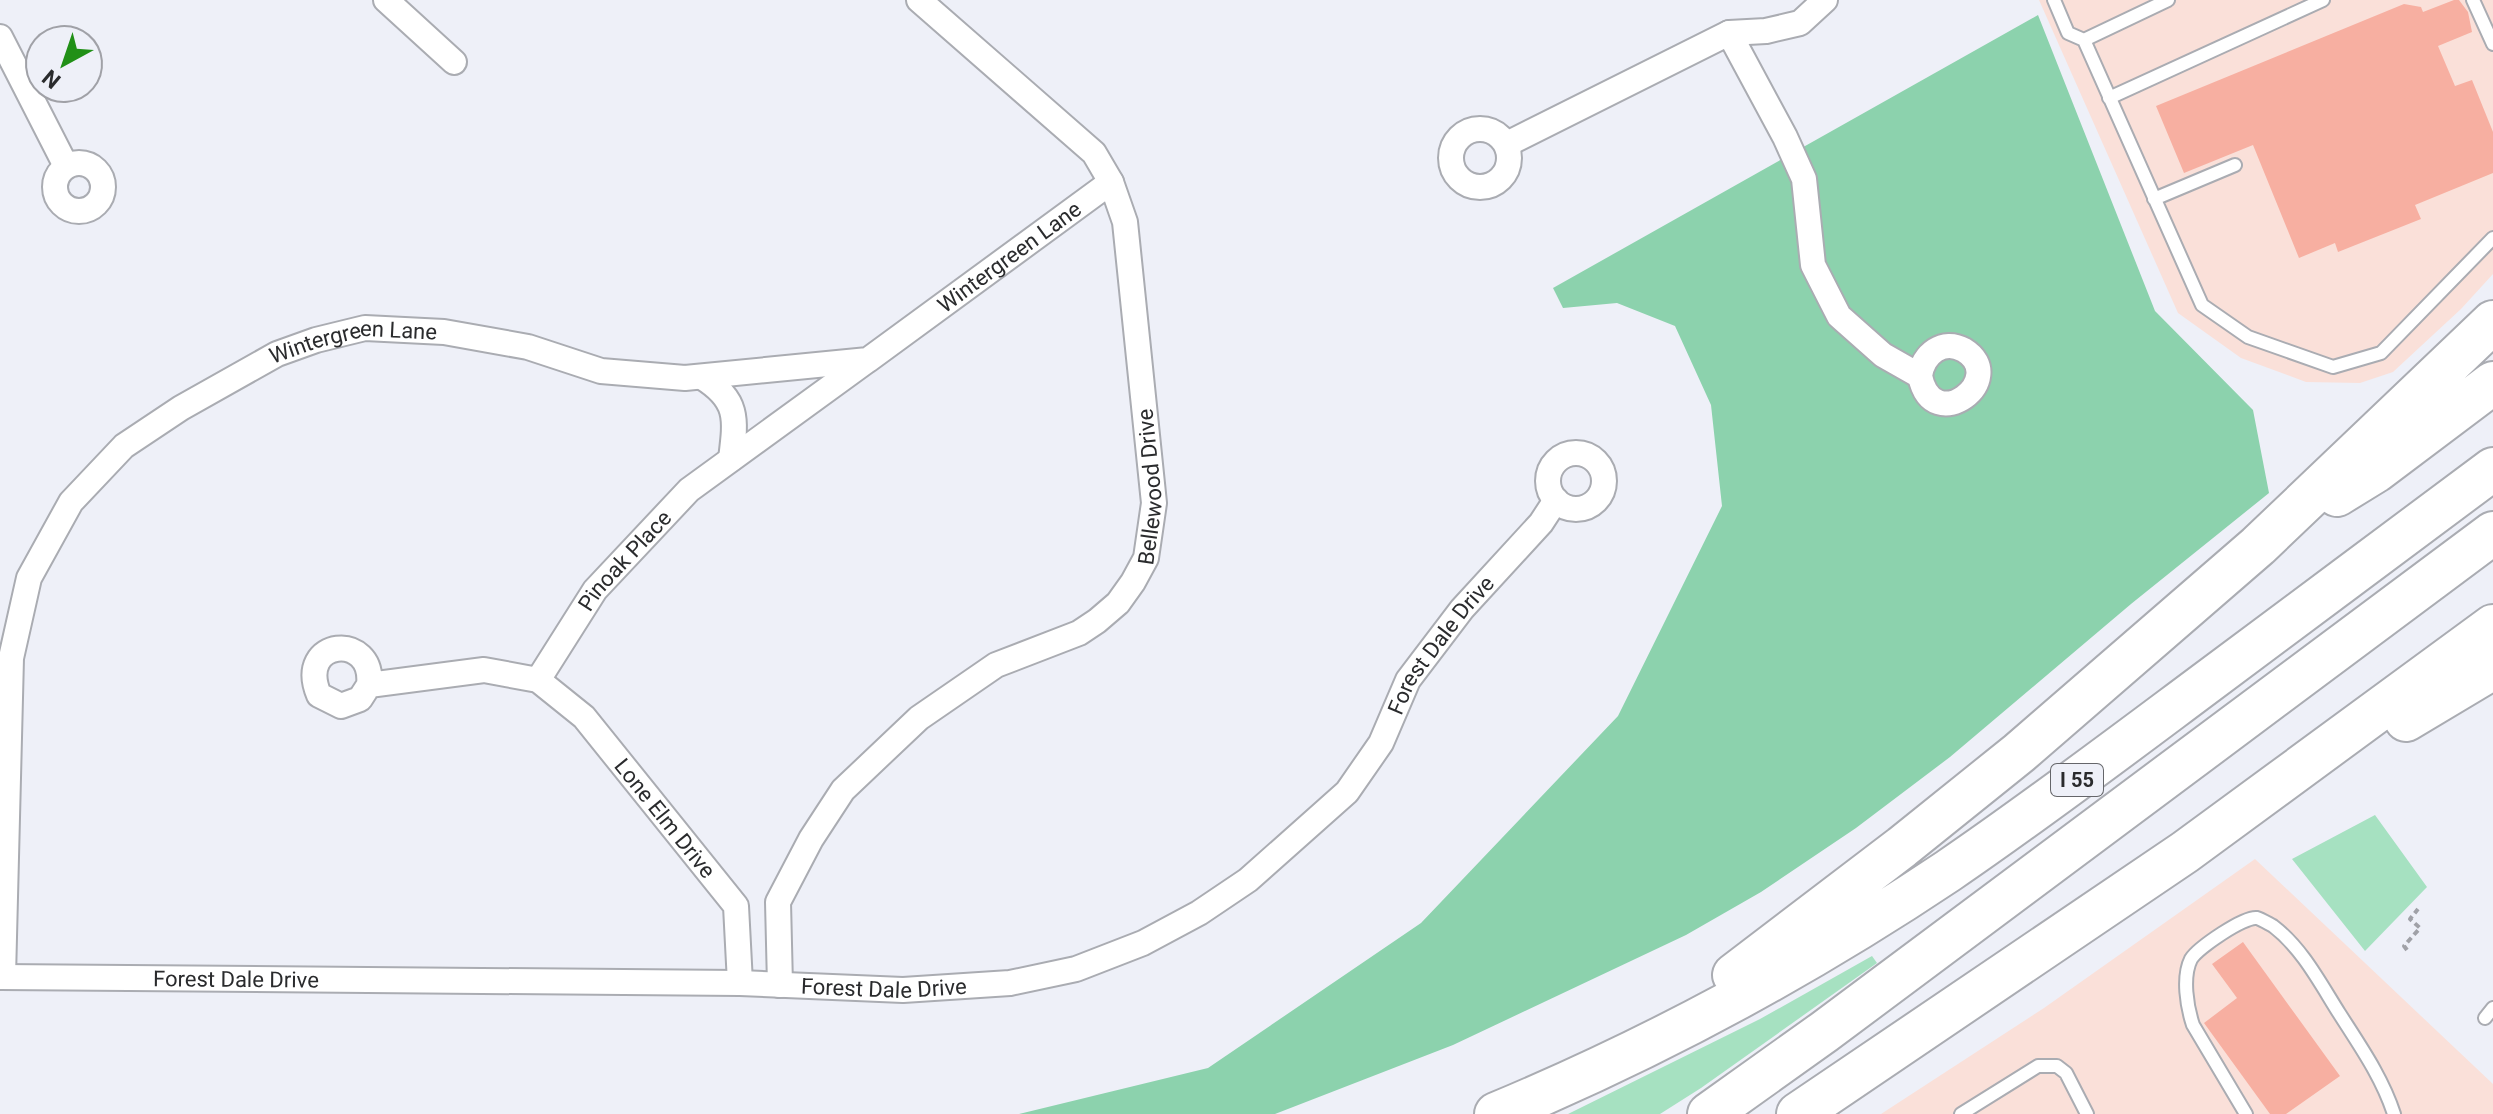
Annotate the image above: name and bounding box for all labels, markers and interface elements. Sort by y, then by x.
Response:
north arrow [24,24,104,104]
text: N [37,64,65,94]
street label: Wintergreen Lane [933,196,1086,317]
street label: Wintergreen Lane [266,315,438,368]
street label: Bellewood Drive [1132,408,1167,566]
street label: Pinoak Place [573,505,676,615]
street label: Forest Dale Drive [1382,571,1499,718]
street label: Lone Elm Drive [610,753,721,883]
road number: I 55 [2051,764,2103,796]
street label: Forest Dale Drive [153,966,319,992]
street label: Forest Dale Drive [800,973,967,1003]

